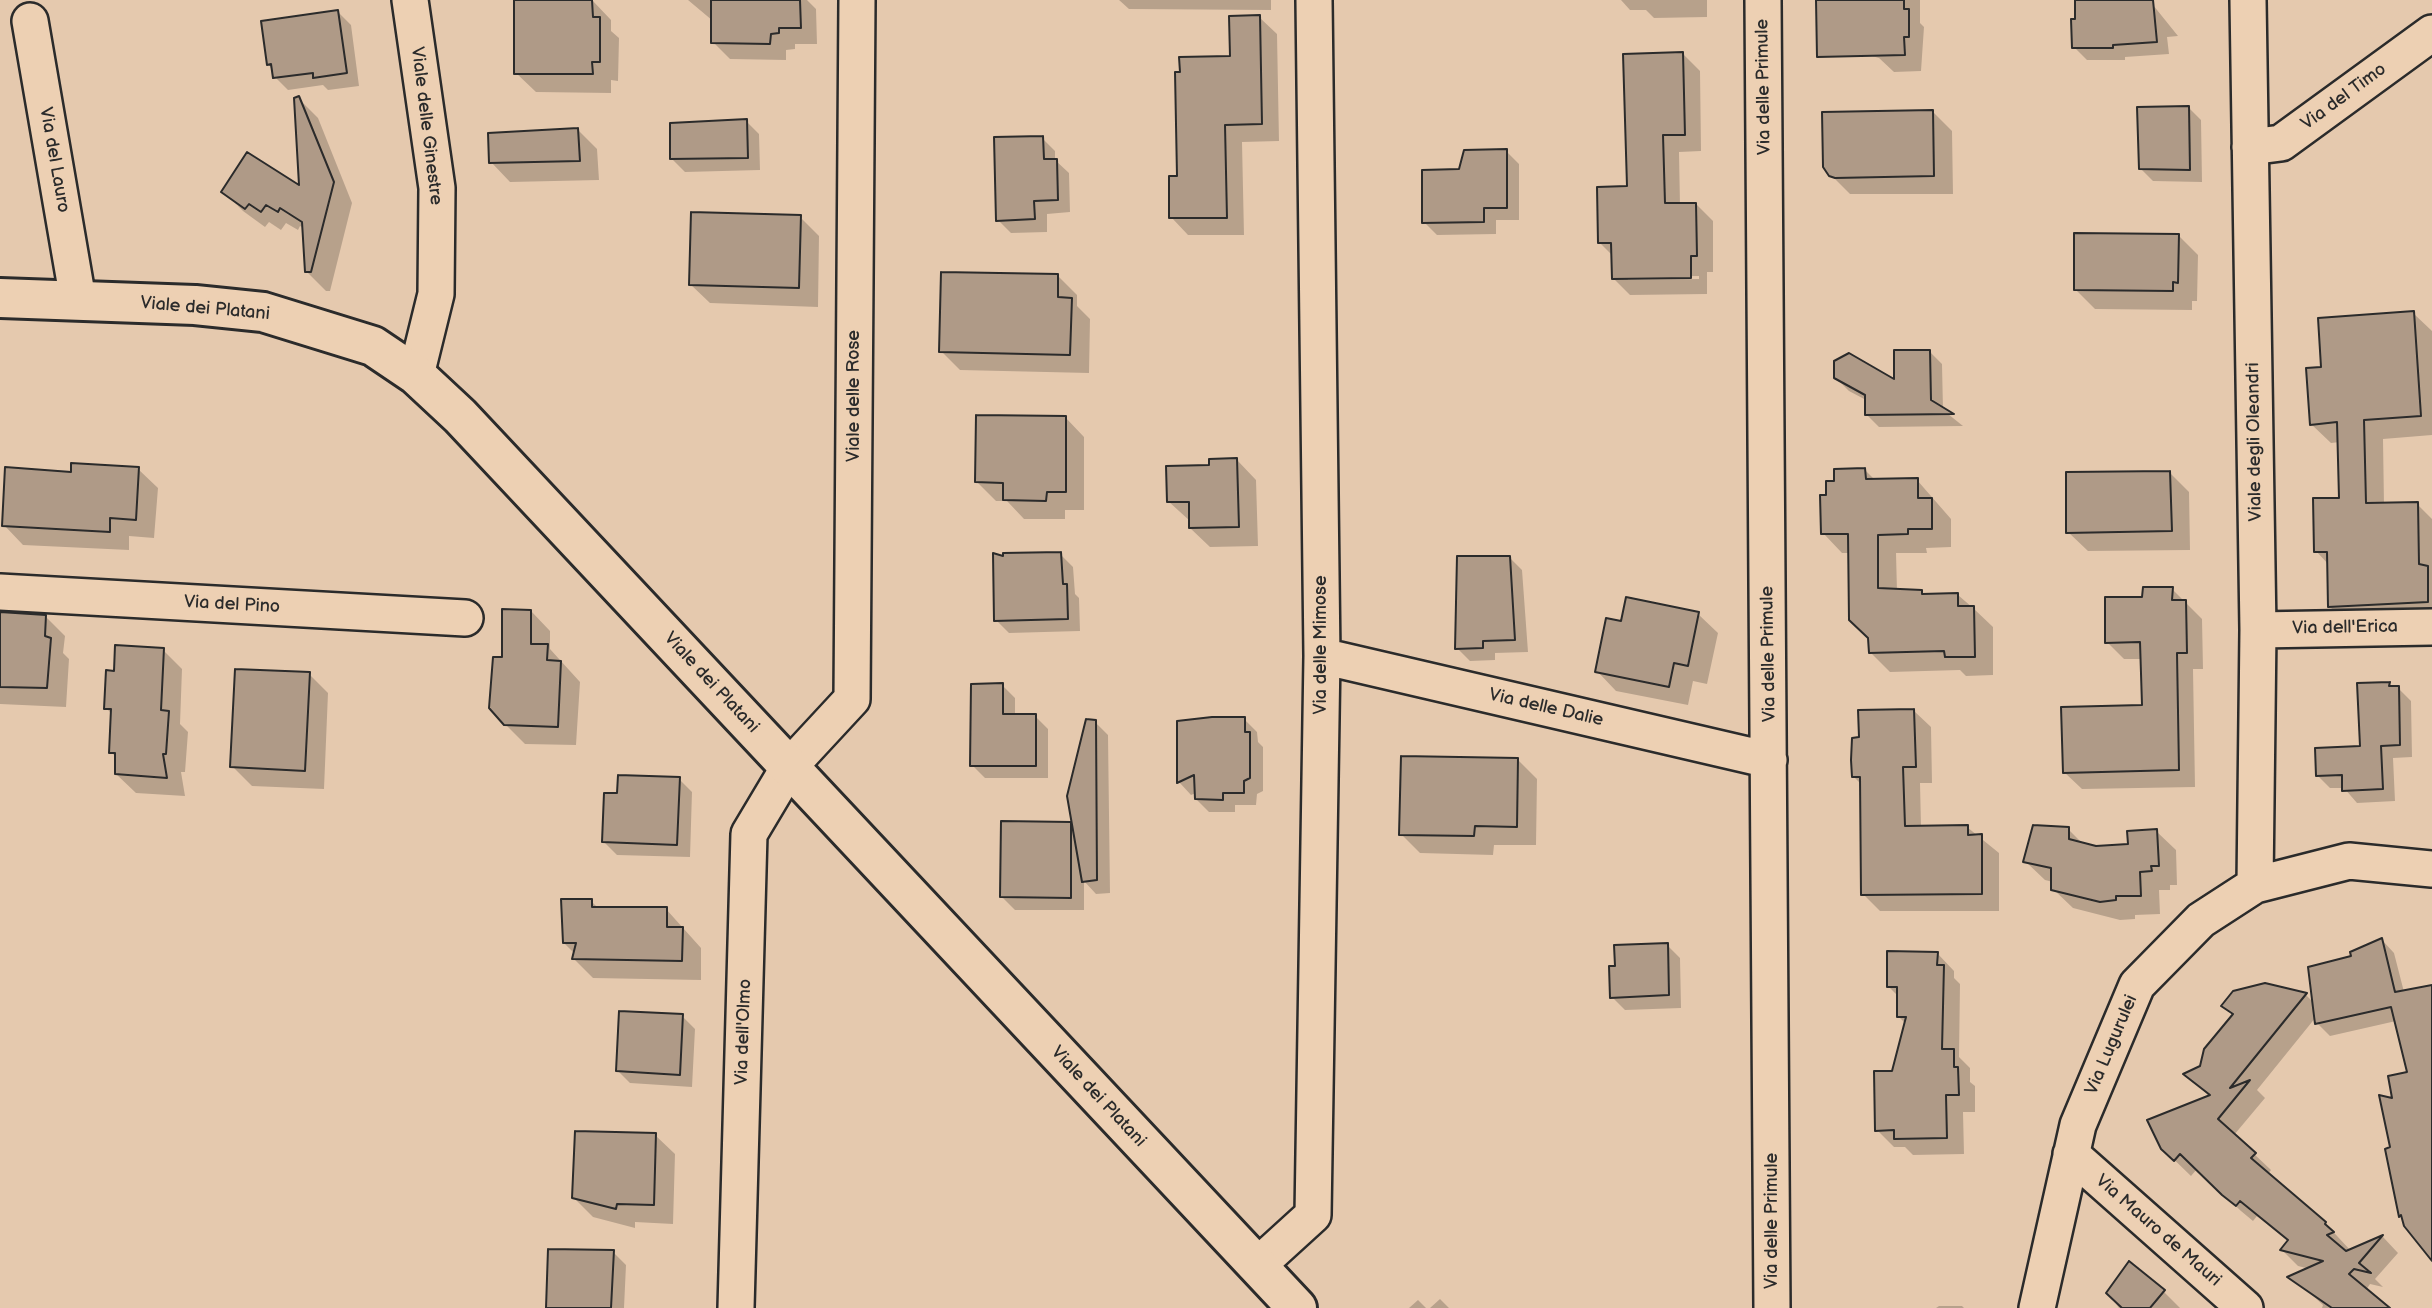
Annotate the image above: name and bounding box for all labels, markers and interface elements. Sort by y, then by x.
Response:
street label: Via delle Primule [1752,19,1776,155]
street label: Viale delle Ginestre [406,46,446,206]
street label: Via del Timo [2297,59,2391,135]
street label: Via del Lauro [34,106,74,214]
street label: Viale dei Platani [139,293,271,325]
street label: Viale delle Rose [843,330,865,462]
street label: Viale degli Oleandri [2243,362,2267,522]
street label: Via delle Mimose [1310,575,1332,715]
street label: Via delle Primule [1757,586,1781,722]
street label: Via del Pino [183,592,281,618]
street label: Via dell'Erica [2292,616,2398,640]
street label: Viale dei Platani [659,628,763,738]
street label: Via delle Dalie [1487,684,1605,732]
street label: Via dell'Olmo [731,979,757,1085]
street label: Via Lugurulei [2081,992,2143,1098]
street label: Viale dei Platani [1046,1042,1150,1152]
street label: Via delle Primule [1761,1153,1783,1289]
street label: Via Mauro de Mauri [2091,1170,2225,1292]

